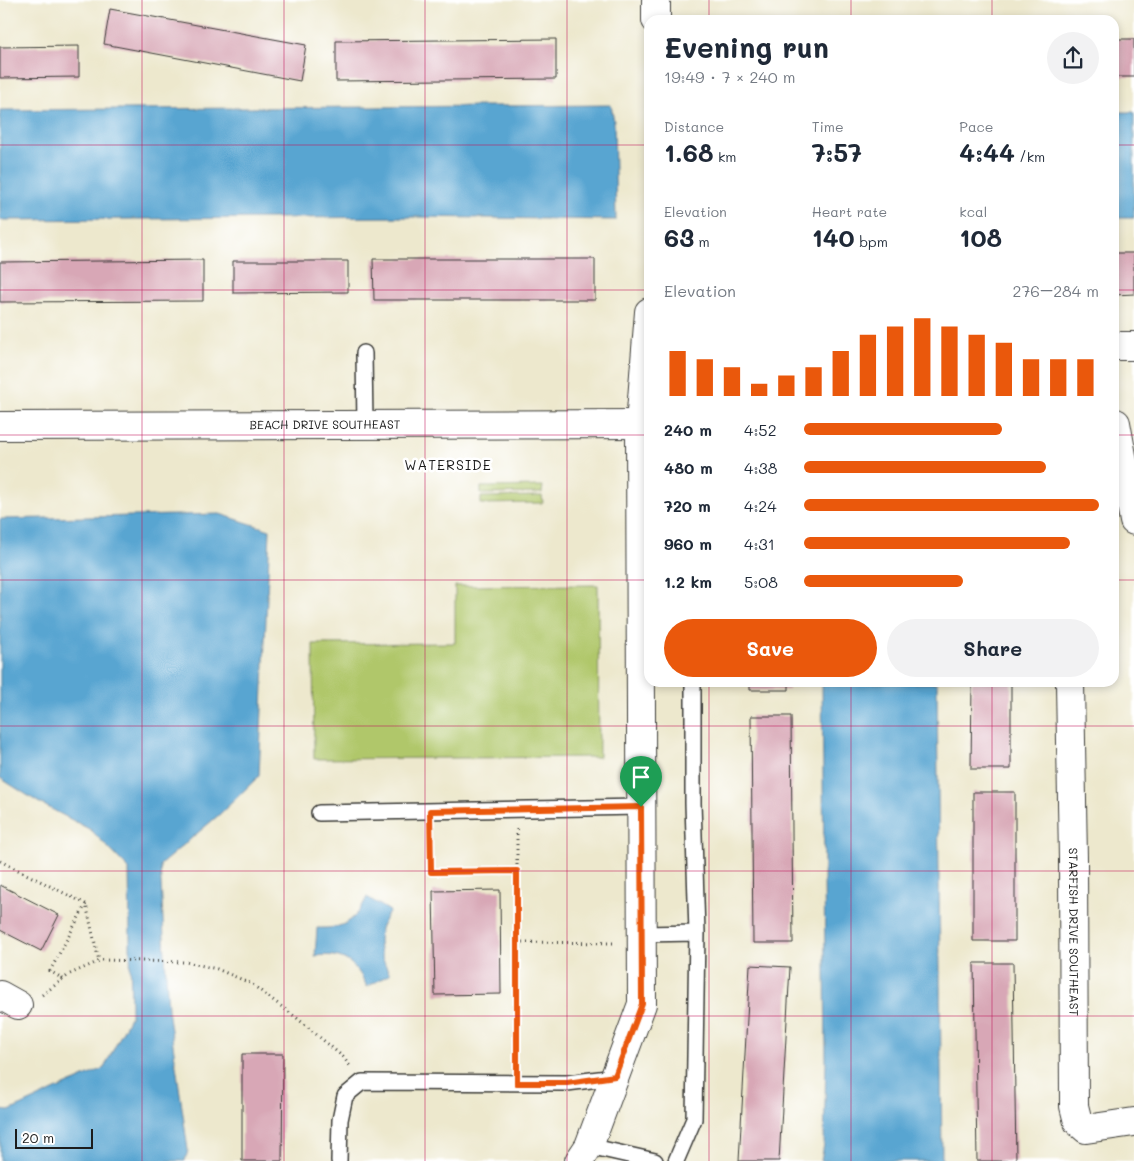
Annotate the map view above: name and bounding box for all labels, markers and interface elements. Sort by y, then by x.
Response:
text: Evening run [664,29,829,65]
button: share [1047,32,1099,84]
text: 19:49 · 7 × 240 m [664,66,795,87]
text: Distance [664,117,724,136]
text: Time [812,117,844,136]
text: Pace [959,117,994,136]
text: 1.68 [664,136,713,168]
text: 7:57 [812,136,862,168]
text: 4:44 [959,136,1015,168]
text: km [713,147,736,166]
text: /km [1015,147,1045,166]
text: Elevation [664,202,727,221]
text: Heart rate [812,202,887,221]
text: kcal [959,202,987,221]
text: 63 [664,221,694,253]
text: 140 [812,221,855,253]
text: 108 [959,221,1002,253]
text: m [694,232,710,251]
text: bpm [855,232,888,251]
text: Elevation [664,280,736,301]
text: 276–284 m [1013,280,1099,301]
street label: BEACH DRIVE SOUTHEAST [250,416,401,432]
text: 240 m [664,419,712,440]
text: 4:52 [744,419,777,440]
district label: WATERSIDE [404,455,492,474]
text: 480 m [664,457,713,478]
text: 4:38 [744,457,777,478]
text: 720 m [664,495,711,516]
text: 4:24 [744,495,777,516]
text: 960 m [664,533,712,554]
text: 4:31 [744,533,775,554]
text: 1.2 km [664,571,712,592]
text: 5:08 [744,571,778,592]
button: Save [664,619,877,677]
button: Share [887,619,1099,677]
pin [620,756,662,807]
icon: arrive [627,763,655,791]
street label: STARFISH DRIVE SOUTHEAST [1066,848,1083,1017]
scale bar [15,1126,92,1149]
text: 20 m [22,1128,54,1147]

